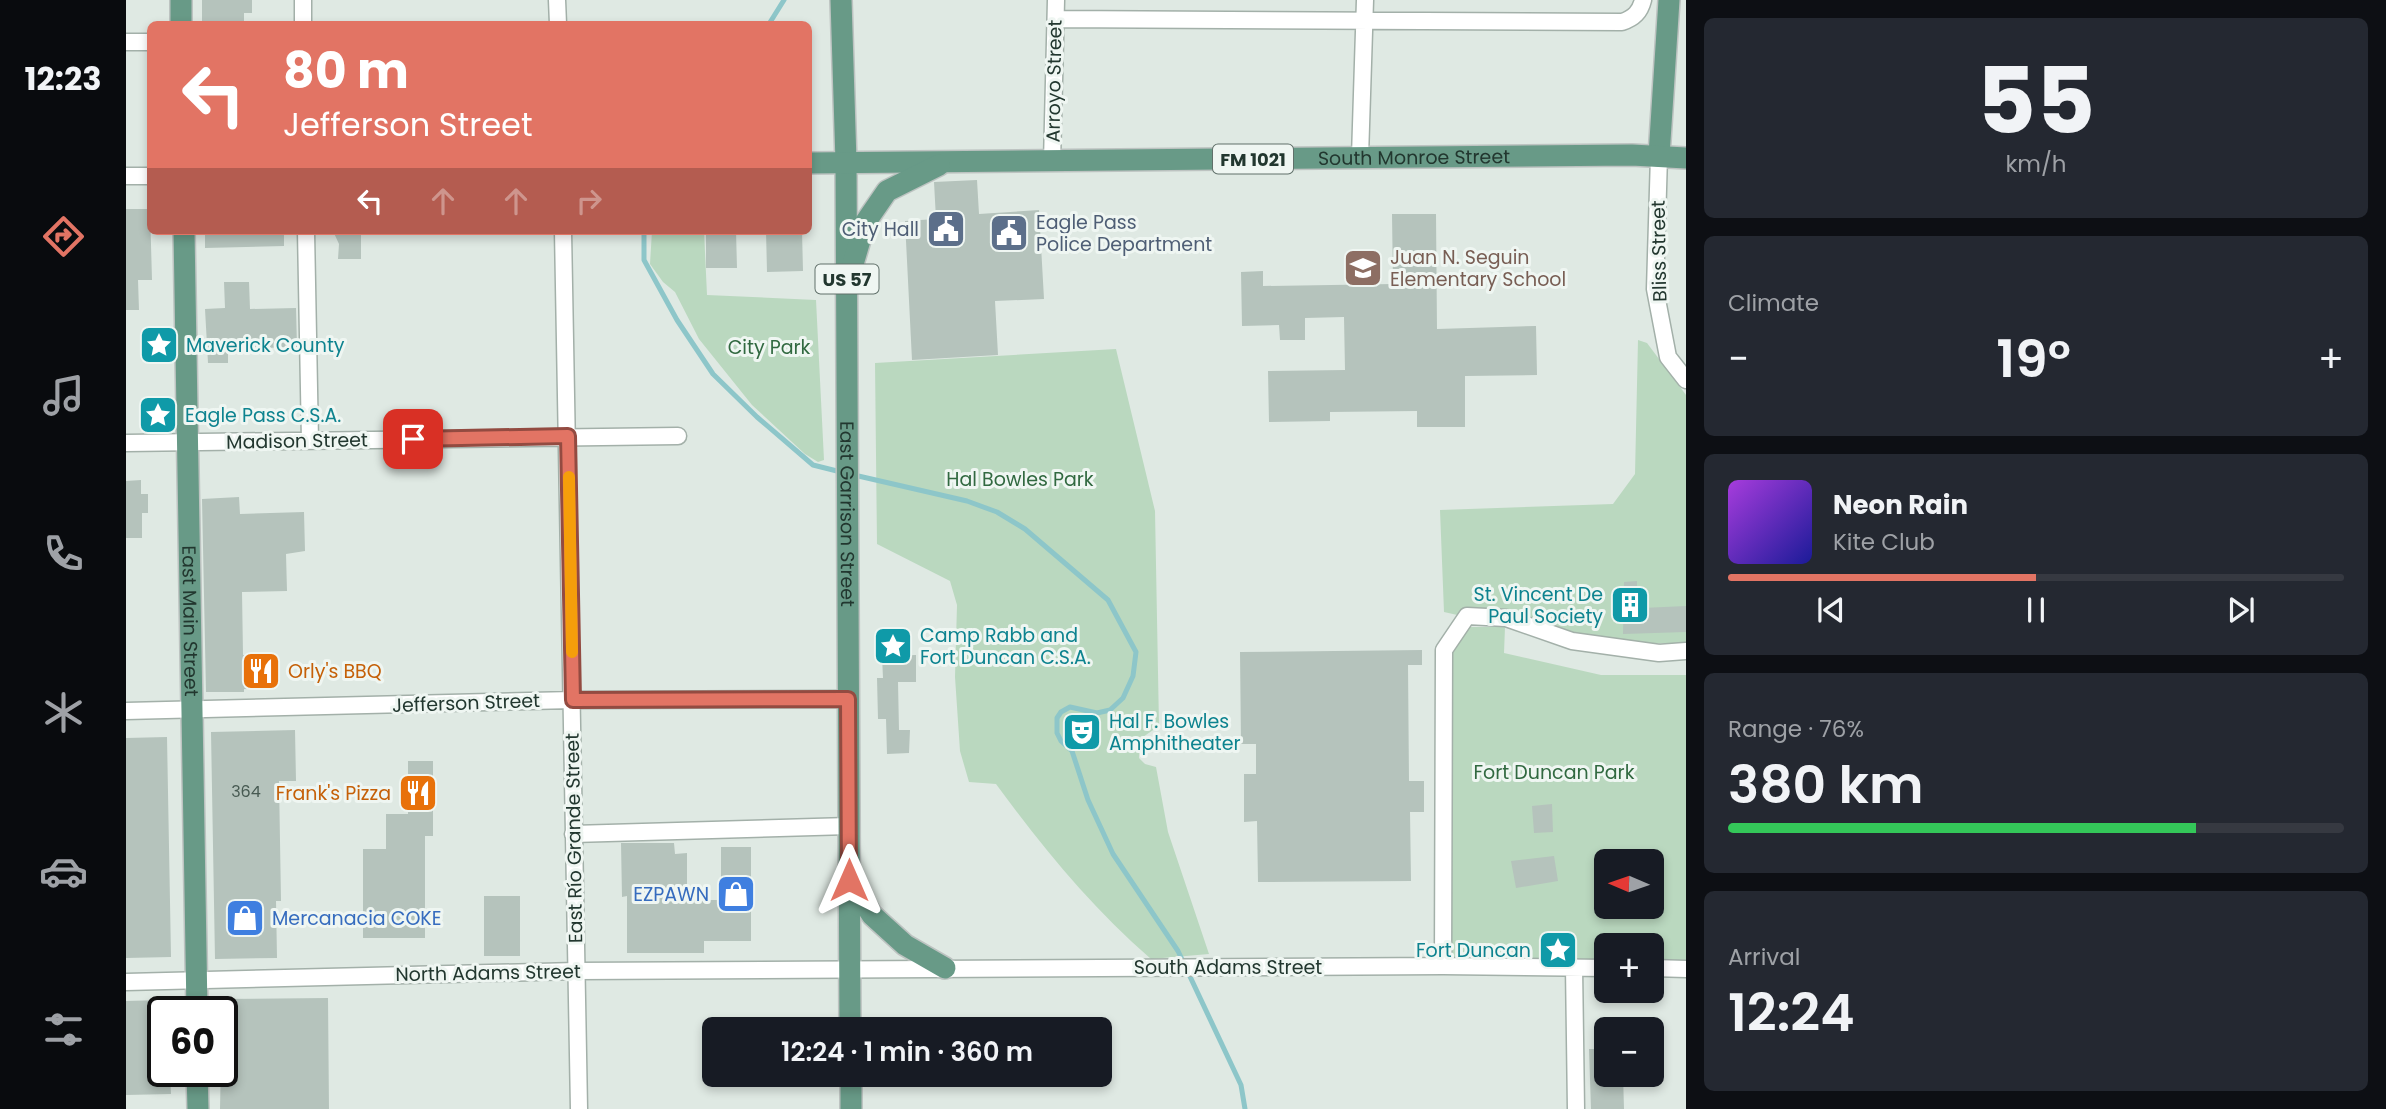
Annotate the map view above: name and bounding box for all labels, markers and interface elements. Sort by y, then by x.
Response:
street label: Arroyo Street [1039,19,1069,143]
text: 80 m [283,37,409,105]
text: 55 [1977,37,2095,165]
icon: left [168,49,259,140]
text: 12:23 [24,56,102,101]
text: Jefferson Street [283,102,533,147]
street label: South Monroe Street [1318,143,1510,172]
road number: FM 1021 [1213,144,1293,174]
text: km/h [2005,148,2067,180]
icon: left [351,182,389,220]
icon: ahead [424,182,462,220]
icon: ahead [497,182,535,220]
icon: right [570,182,608,220]
street label: Bliss Street [1645,200,1673,302]
public building icon: City Hall [925,208,967,250]
place label: Eagle Pass Police Department [1036,209,1212,258]
icon: directions [39,212,88,261]
public building icon: Eagle Pass Police Department [988,212,1030,254]
place label: City Hall [842,216,919,243]
place label: Juan N. Seguin Elementary School [1390,244,1566,293]
school or university icon: Juan N. Seguin Elementary School [1342,247,1384,289]
road number: US 57 [816,264,878,293]
text: Climate [1728,287,1819,319]
text: 19° [1996,322,2071,395]
place icon: Maverick County [138,324,180,366]
place label: Maverick County [186,332,345,359]
text: − [1728,332,1749,385]
text: + [2318,332,2344,385]
park label: City Park [728,334,811,361]
icon: music [39,371,88,420]
place icon: Eagle Pass C.S.A. [137,394,179,436]
place label: Eagle Pass C.S.A. [185,402,341,429]
pin [383,409,443,469]
icon: arrive [394,420,432,458]
street label: East Garrison Street [834,421,862,607]
street label: Madison Street [226,426,368,456]
park label: Hal Bowles Park [946,466,1094,493]
text: Neon Rain [1833,487,1968,523]
text: Kite Club [1833,526,1935,558]
icon: phone [39,529,88,578]
street label: East Main Street [176,545,205,697]
place label: St. Vincent De Paul Society [1474,581,1603,630]
building icon: St. Vincent De Paul Society [1609,584,1651,626]
icon: previous [1812,591,1850,629]
icon: pause [2017,591,2055,629]
icon: next [2222,591,2260,629]
place label: Camp Rabb and Fort Duncan C.S.A. [920,622,1091,671]
place icon: Camp Rabb and Fort Duncan C.S.A. [872,625,914,667]
restaurant icon: Orly's BBQ [240,650,282,692]
place label: Orly's BBQ [288,658,382,685]
street label: Jefferson Street [391,687,541,719]
icon: climate [39,688,88,737]
place label: Hal F. Bowles Amphitheater [1109,708,1241,757]
theatre icon: Hal F. Bowles Amphitheater [1061,711,1103,753]
text: Range · 76% [1728,713,1864,745]
street label: East Río Grande Street [559,733,589,943]
text: 380 km [1728,748,1923,821]
park label: Fort Duncan Park [1474,759,1635,786]
restaurant icon: Frank's Pizza [397,772,439,814]
house number: 364 [231,780,261,803]
place label: Frank's Pizza [276,780,391,807]
position arrow [812,843,886,917]
icon: car [39,847,88,896]
north arrow [1594,849,1664,919]
map controls [1594,849,1664,1087]
shop icon: EZPAWN [715,873,757,915]
place label: EZPAWN [633,881,709,908]
shop icon: Mercanacia COKE [224,897,266,939]
place label: Mercanacia COKE [272,905,441,932]
place icon: Fort Duncan [1537,929,1579,971]
button: + [1594,933,1664,1003]
place label: Fort Duncan [1416,937,1531,964]
text: Arrival [1728,941,1800,973]
street label: South Adams Street [1134,954,1322,981]
street label: North Adams Street [395,958,581,988]
text: 12:24 [1728,976,1855,1049]
speed limit sign: 60 [147,996,238,1087]
icon: filters [39,1005,88,1054]
button: − [1594,1017,1664,1087]
text: 12:24 · 1 min · 360 m [781,1034,1033,1070]

